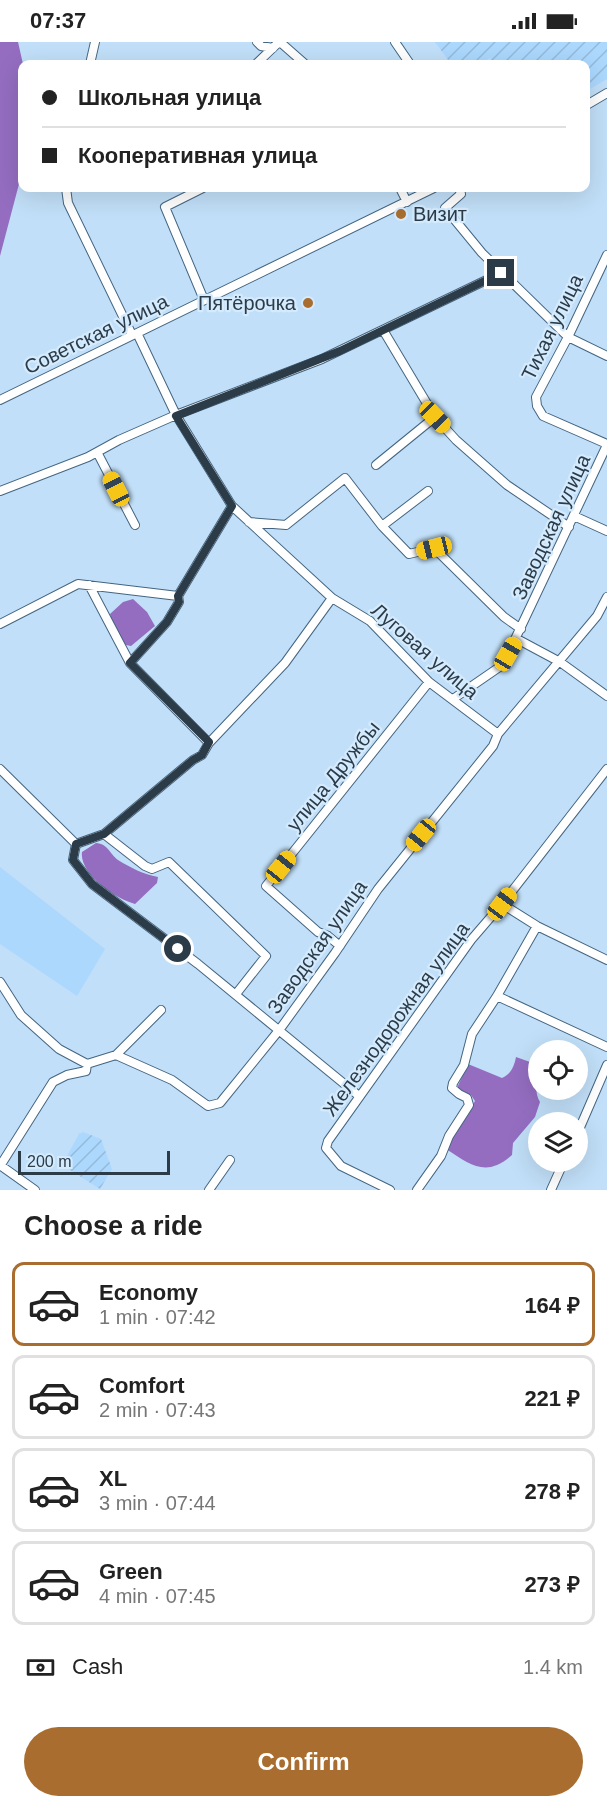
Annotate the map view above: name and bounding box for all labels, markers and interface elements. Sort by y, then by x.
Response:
text: 07:37 [30,8,86,33]
text: Школьная улица [78,85,261,110]
text: Кооперативная улица [78,143,317,168]
place label: Визит [413,203,467,225]
marker: Визит [394,207,408,221]
route end [487,259,514,286]
street label: Тихая улица [517,270,587,383]
street label: Советская улица [21,289,172,378]
place label: Пятёрочка [198,292,297,314]
marker: Пятёрочка [301,296,315,310]
car [416,398,454,436]
street label: Заводская улица [508,450,595,603]
car [100,469,132,509]
car [414,535,454,561]
street label: Луговая улица [367,599,484,704]
car [491,634,525,674]
street label: улица Дружбы [282,717,384,835]
car [403,815,439,855]
car [263,847,299,887]
street label: Заводская улица [263,875,372,1018]
car [484,884,520,924]
street label: Железнодорожная улица [318,917,474,1120]
route start [164,935,191,962]
map controls [528,1040,588,1172]
button: locate [528,1040,588,1100]
button: layers [528,1112,588,1172]
scale bar [18,1148,170,1176]
text: 200 m [27,1153,71,1170]
text: Choose a ride [24,1211,203,1241]
icon: car [27,1277,81,1331]
text: Economy [99,1280,198,1305]
text: 164 ₽ [524,1293,580,1318]
text: 1 min · 07:42 [99,1306,216,1328]
icon: car [27,1370,81,1424]
text: Comfort [99,1373,185,1398]
text: 221 ₽ [524,1386,580,1411]
text: 2 min · 07:43 [99,1399,216,1421]
icon: car [27,1463,81,1517]
text: XL [99,1466,127,1491]
text: 278 ₽ [524,1479,580,1504]
text: 3 min · 07:44 [99,1492,216,1514]
icon: car [27,1556,81,1610]
text: Green [99,1559,163,1584]
text: 273 ₽ [524,1572,580,1597]
text: 4 min · 07:45 [99,1585,216,1607]
icon: cash [24,1651,57,1684]
text: Cash [72,1654,123,1679]
text: 1.4 km [523,1656,583,1678]
button: Confirm [24,1727,583,1796]

